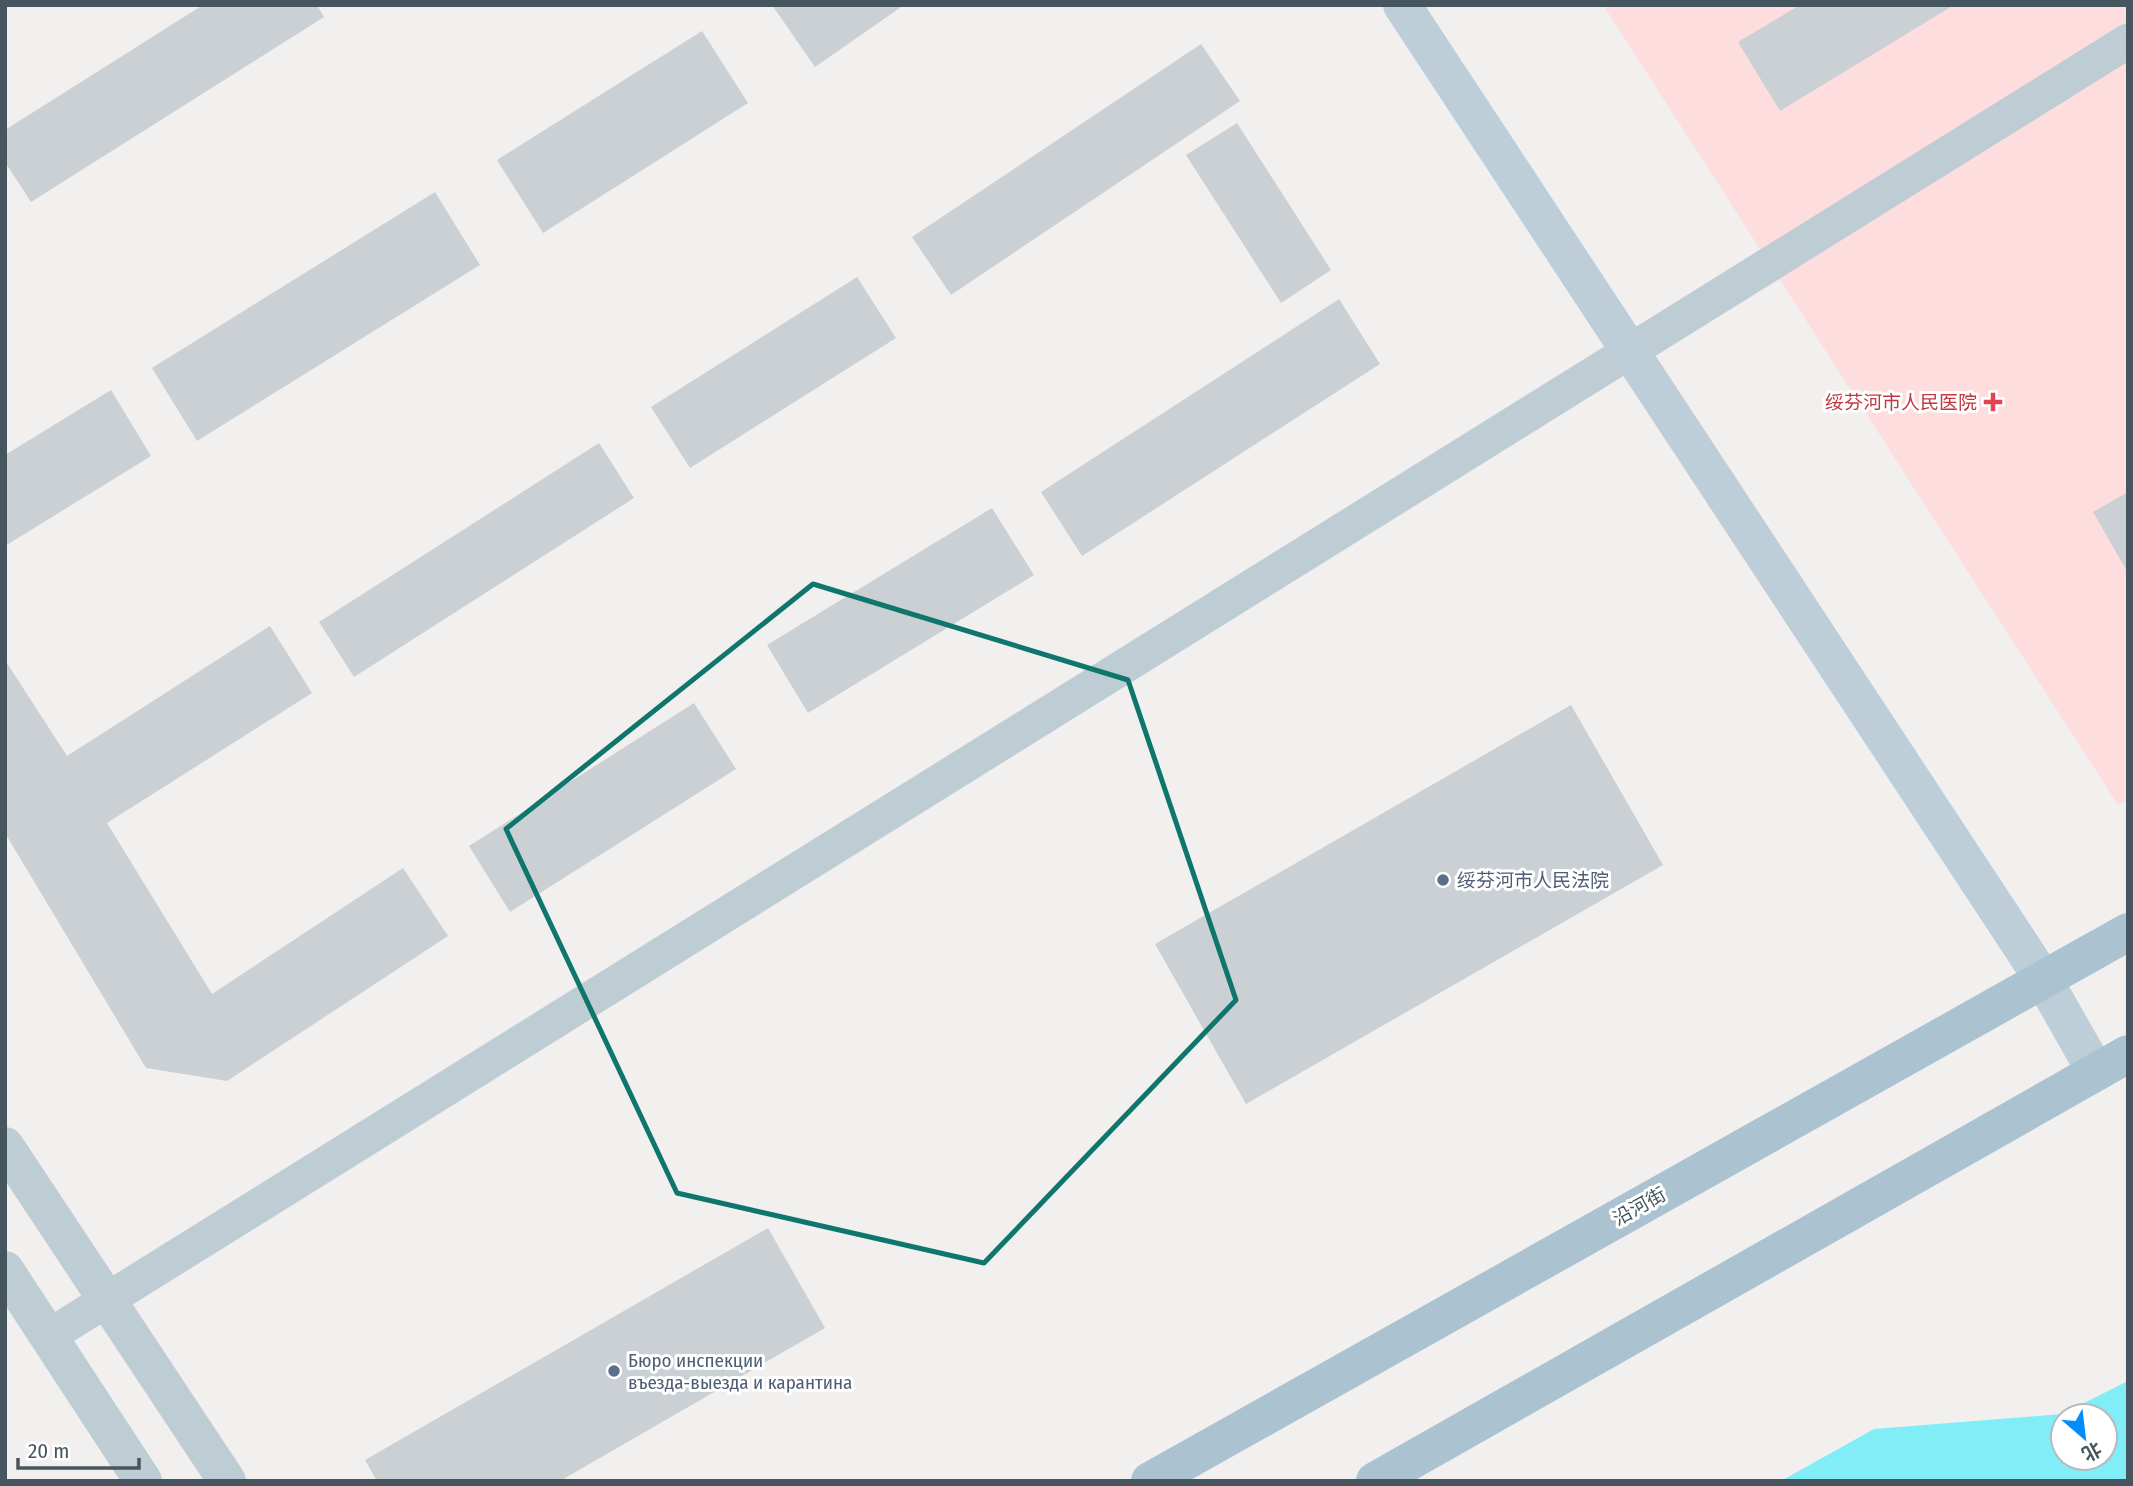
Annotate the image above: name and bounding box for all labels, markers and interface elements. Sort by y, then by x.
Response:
place label: 绥芬河市人民医院 [1825,391,1977,414]
marker: 绥芬河市人民医院 [1983,392,2003,412]
place label: 绥芬河市人民法院 [1457,869,1609,892]
marker: 绥芬河市人民法院 [1435,872,1451,888]
street label: 沿河街 [1609,1183,1670,1230]
place label: Бюро инспекции въезда-выезда и карантина [628,1349,852,1394]
marker: Бюро инспекции въезда-выезда и карантина [606,1363,622,1379]
north arrow [2049,1402,2119,1472]
scale bar [18,1426,138,1470]
text: 北 [2078,1437,2106,1466]
text: 20 m [28,1438,69,1464]

